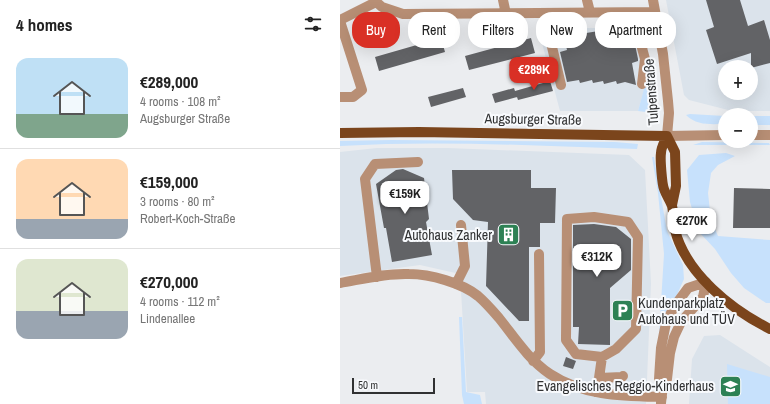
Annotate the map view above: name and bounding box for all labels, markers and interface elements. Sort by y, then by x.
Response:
chip: Buy [352,12,400,48]
chip: Rent [408,12,460,48]
chip: Filters [468,12,528,48]
chip: New [536,12,587,48]
chip: Apartment [595,12,676,48]
text: 4 homes [16,13,73,36]
icon: filters [302,13,324,35]
pin: €289K [506,57,562,91]
street label: Tulpenstraße [640,58,662,126]
map controls [718,60,758,148]
button: + [718,60,758,100]
text: €289K [518,61,550,78]
text: €289,000 [140,70,198,93]
icon: home [48,74,96,122]
text: 4 rooms · 108 m² [140,93,221,110]
button: − [718,108,758,148]
street label: Augsburger Straße [483,109,582,129]
text: Augsburger Straße [140,110,230,127]
text: €159,000 [140,170,198,193]
icon: home [48,175,96,223]
pin: €159K [377,181,433,215]
text: €159K [389,185,421,202]
text: 3 rooms · 80 m² [140,193,215,210]
pin: €270K [664,208,720,242]
text: Robert-Koch-Straße [140,210,235,227]
text: €270K [676,212,708,229]
building icon: Autohaus Zanker [495,222,521,248]
place label: Autohaus Zanker [404,226,492,244]
pin: €312K [569,244,625,278]
text: €312K [581,248,613,265]
text: €270,000 [140,270,198,293]
icon: home [48,275,96,323]
text: 4 rooms · 112 m² [140,293,220,310]
place label: Kundenparkplatz Autohaus und TÜV [637,294,735,328]
parking icon: Kundenparkplatz Autohaus und TÜV [609,298,635,324]
text: Lindenallee [140,310,195,327]
school or university icon: Evangelisches Reggio-Kinderhaus [717,373,743,399]
scale bar [352,376,435,395]
place label: Evangelisches Reggio-Kinderhaus [537,377,714,395]
text: 50 m [358,378,378,392]

